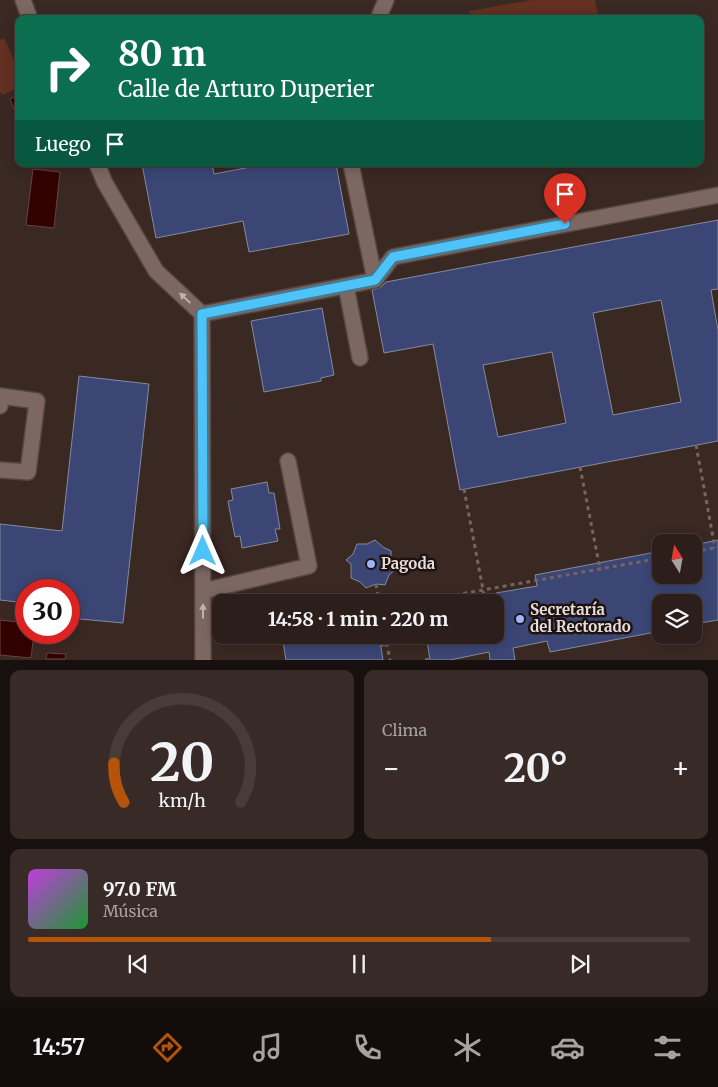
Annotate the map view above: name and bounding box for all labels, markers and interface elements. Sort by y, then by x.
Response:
text: 80 m [118,32,206,76]
icon: right [35,35,100,100]
text: Calle de Arturo Duperier [118,75,374,103]
icon: arrive [101,130,129,158]
text: Luego [35,132,91,156]
pin [544,173,586,224]
icon: arrive [551,180,579,208]
one-way arrow [179,292,191,304]
position arrow [176,524,228,576]
north arrow [652,534,702,584]
map controls [652,534,702,644]
place label: Pagoda [381,554,436,573]
marker: Pagoda [365,558,377,570]
speed limit sign: 30 [15,579,80,644]
button: layers [652,594,702,644]
place label: Secretaría del Rectorado [530,600,631,636]
one-way arrow [199,603,207,619]
text: 14:58 · 1 min · 220 m [268,607,448,631]
marker: Secretaría del Rectorado [514,613,526,625]
text: Clima [382,720,427,740]
text: 20 [150,730,214,795]
text: 20° [504,745,568,792]
text: − [382,750,401,786]
text: + [671,750,690,786]
text: km/h [158,789,206,812]
text: 97.0 FM [103,877,176,901]
text: Música [103,901,158,921]
icon: previous [124,950,152,978]
icon: pause [345,950,373,978]
icon: next [566,950,594,978]
icon: directions [150,1030,185,1065]
icon: music [250,1030,285,1065]
icon: phone [350,1030,385,1065]
icon: climate [450,1030,485,1065]
icon: car [550,1030,585,1065]
icon: filters [650,1030,685,1065]
text: 14:57 [33,1033,85,1061]

